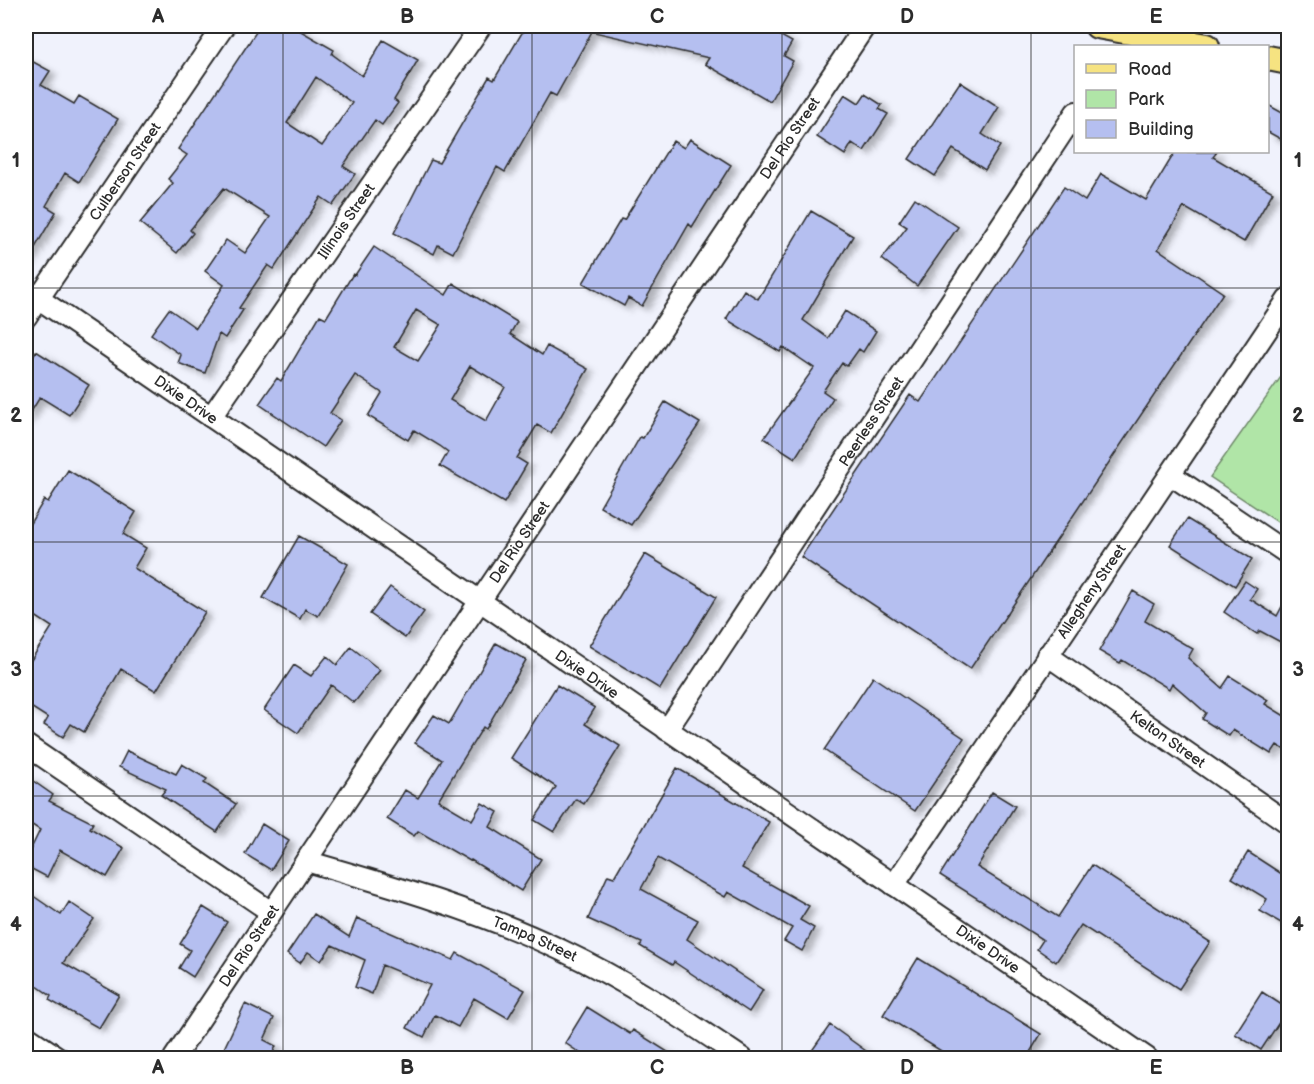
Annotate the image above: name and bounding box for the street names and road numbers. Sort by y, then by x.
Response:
street label: Del Rio Street [756,93,824,183]
street label: Culberson Street [85,118,165,224]
street label: Illinois Street [313,179,379,263]
street label: Dixie Drive [150,371,222,428]
street label: Peerless Street [835,372,908,470]
street label: Del Rio Street [485,497,554,587]
street label: Allegheny Street [1053,540,1130,642]
street label: Dixie Drive [551,646,623,703]
street label: Kelton Street [1126,706,1209,772]
street label: Del Rio Street [215,901,284,990]
street label: Tampa Street [490,912,581,966]
street label: Dixie Drive [952,920,1024,978]

